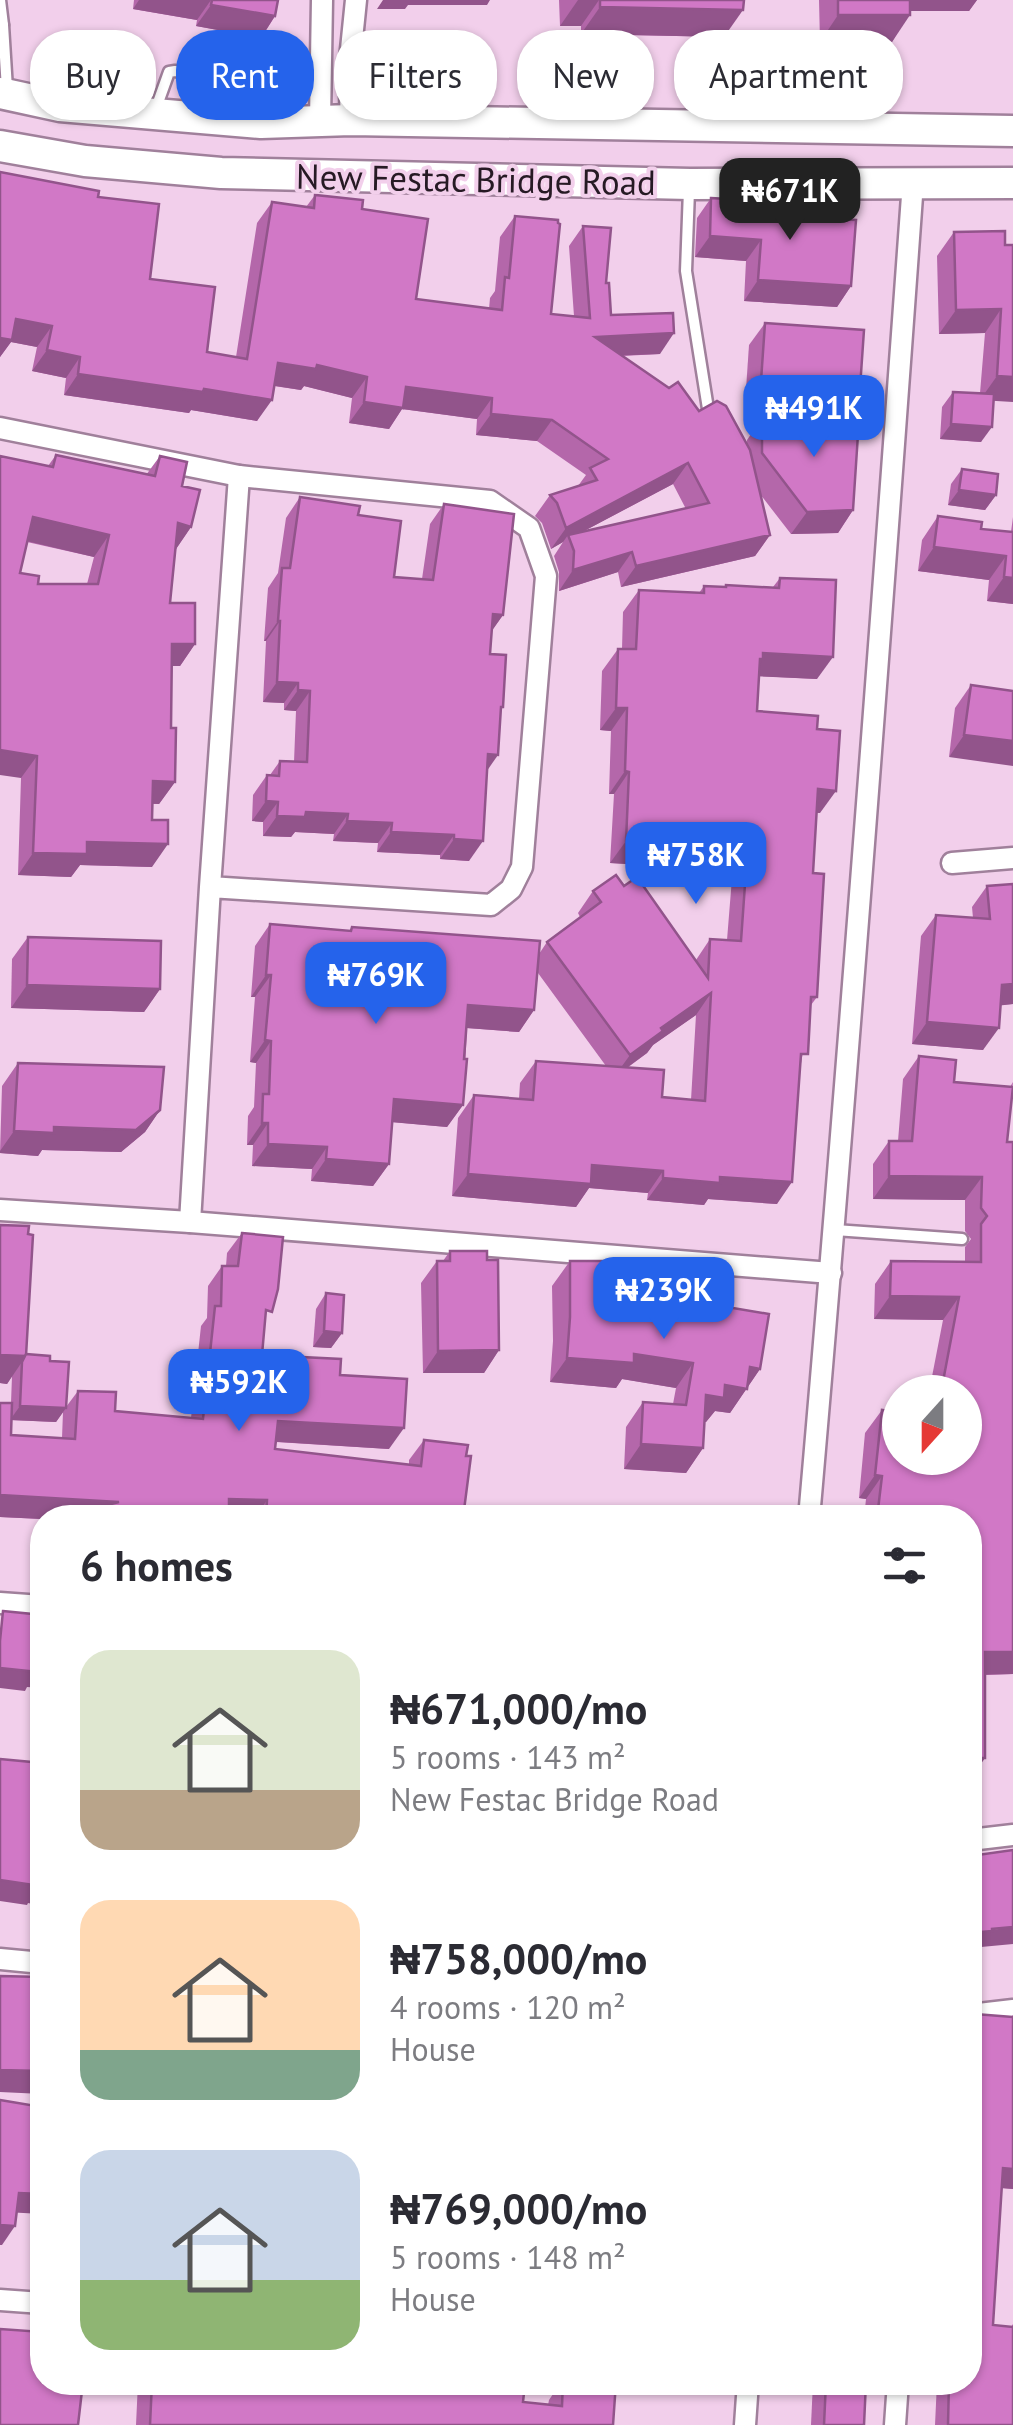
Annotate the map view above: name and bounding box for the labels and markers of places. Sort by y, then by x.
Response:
pin: ₦671K [720,158,860,243]
pin: ₦491K [744,375,884,460]
pin: ₦758K [626,822,766,907]
pin: ₦769K [306,942,446,1027]
pin: ₦239K [594,1257,734,1342]
pin: ₦592K [169,1349,309,1434]

